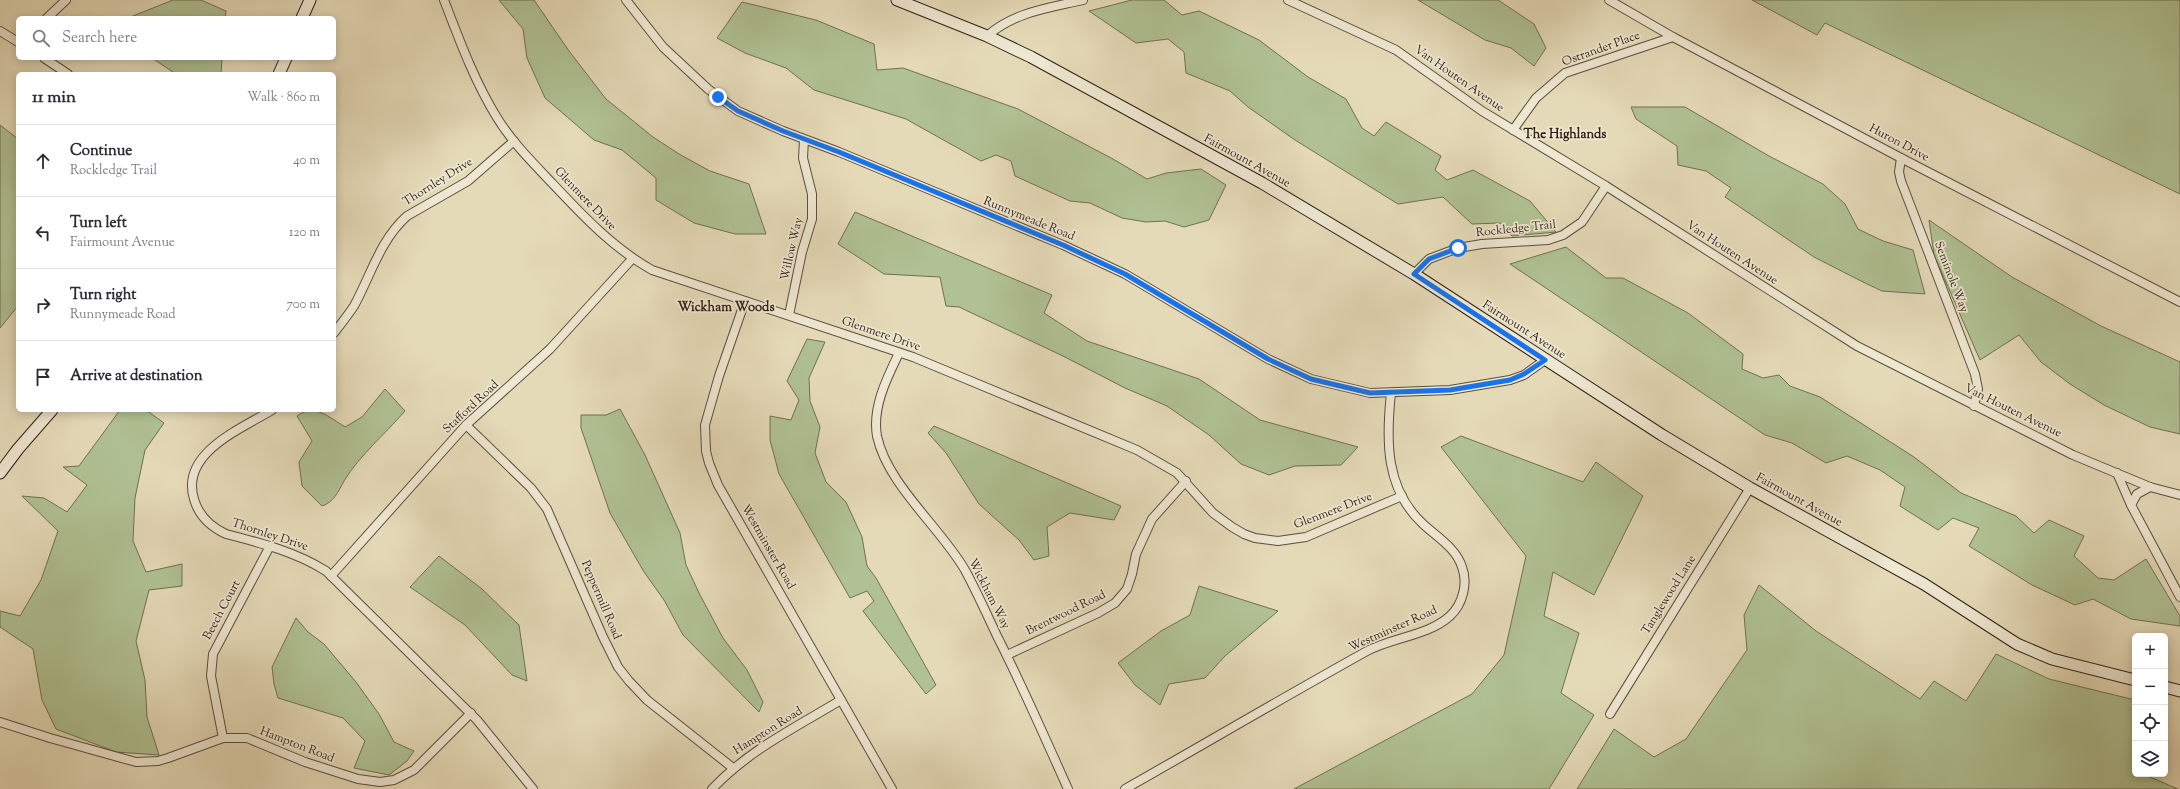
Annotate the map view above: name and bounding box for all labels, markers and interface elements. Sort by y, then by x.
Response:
search box [16,16,336,60]
street label: Ostrander Place [1559,26,1643,71]
icon: search [30,27,52,49]
text: Search here [62,28,137,49]
street label: Van Houten Avenue [1410,41,1508,117]
text: 11 min [32,86,76,110]
route end [709,88,727,106]
text: Walk · 860 m [247,89,320,107]
street label: Huron Drive [1866,120,1933,167]
district label: The Highlands [1524,126,1606,144]
street label: Fairmount Avenue [1200,130,1294,193]
text: Continue [70,141,132,162]
icon: ahead [32,150,54,172]
text: 40 m [293,152,320,170]
street label: Thornley Drive [399,153,477,211]
text: Rockledge Trail [70,162,157,180]
street label: Glenmere Drive [550,163,620,235]
street label: Runnymeade Road [980,192,1078,246]
text: Turn left [70,213,127,234]
street label: Willow Way [776,216,808,282]
street label: Rockledge Trail [1475,216,1558,242]
street label: Van Houten Avenue [1682,216,1782,290]
icon: left [32,222,54,244]
text: 120 m [289,224,320,242]
text: Fairmount Avenue [70,234,175,252]
route start [1449,239,1467,257]
street label: Seminole Way [1929,239,1973,315]
text: Turn right [70,285,136,306]
icon: right [32,294,54,316]
text: 700 m [286,296,320,314]
street label: Fairmount Avenue [1478,296,1570,364]
district label: Wickham Woods [677,299,775,317]
text: Runnymeade Road [70,306,176,324]
street label: Glenmere Drive [839,312,923,356]
icon: arrive [32,366,54,388]
text: Arrive at destination [70,366,203,387]
street label: Stafford Road [439,376,503,438]
street label: Van Houten Avenue [1961,380,2065,443]
street label: Fairmount Avenue [1752,469,1846,532]
street label: Glenmere Drive [1291,488,1375,534]
street label: Westminster Road [736,501,800,593]
street label: Thornley Drive [229,514,311,556]
street label: Tanglewood Lane [1637,551,1701,638]
street label: Wickham Way [964,556,1014,632]
street label: Peppermill Road [576,558,626,643]
street label: Beech Court [199,577,245,643]
street label: Brentwood Road [1023,586,1109,640]
street label: Westminster Road [1346,601,1440,657]
map controls [2132,633,2168,777]
button: + [2132,633,2168,669]
button: − [2132,669,2168,705]
street label: Hampton Road [730,702,806,759]
button: locate [2132,705,2168,741]
street label: Hampton Road [257,722,337,768]
button: layers [2132,741,2168,777]

